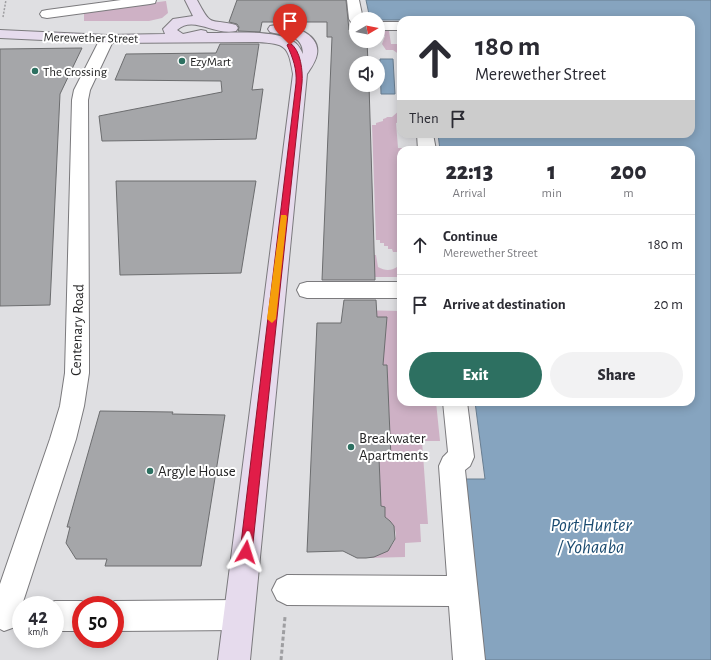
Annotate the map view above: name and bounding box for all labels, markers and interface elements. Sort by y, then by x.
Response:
pin [273,4,307,45]
icon: arrive [279,10,301,32]
north arrow [349,12,385,48]
map controls [349,12,385,92]
street label: Merewether Street [44,31,138,46]
icon: ahead [409,32,461,84]
text: 180 m [475,33,540,61]
marker: EzyMart [177,56,187,66]
place label: EzyMart [190,56,231,69]
button: sound [349,56,385,92]
marker: The Crossing [30,66,40,76]
place label: The Crossing [43,66,108,79]
text: Merewether Street [475,66,606,84]
icon: arrive [447,108,469,130]
text: Then [409,111,439,126]
text: 22:13 [445,160,493,184]
text: 1 [547,160,556,184]
text: 200 [610,160,647,184]
text: Arrival [453,187,486,200]
text: min [542,187,562,200]
text: m [623,187,634,200]
text: Continue [443,229,498,244]
icon: ahead [409,234,431,256]
text: 180 m [648,237,683,252]
text: Merewether Street [443,247,538,260]
street label: Centenary Road [68,284,87,376]
icon: arrive [409,294,431,316]
text: Arrive at destination [443,297,566,312]
text: 20 m [654,297,683,312]
button: Exit [409,352,542,398]
button: Share [550,352,683,398]
place label: Breakwater Apartments [359,431,428,463]
marker: Breakwater Apartments [346,442,356,452]
place label: Argyle House [158,464,236,479]
marker: Argyle House [145,466,155,476]
water label: Port Hunter / Yohaaba [550,516,632,557]
position arrow [225,531,267,573]
speed limit sign: 50 [72,596,124,648]
text: 42 [28,607,48,627]
text: km/h [28,627,48,637]

